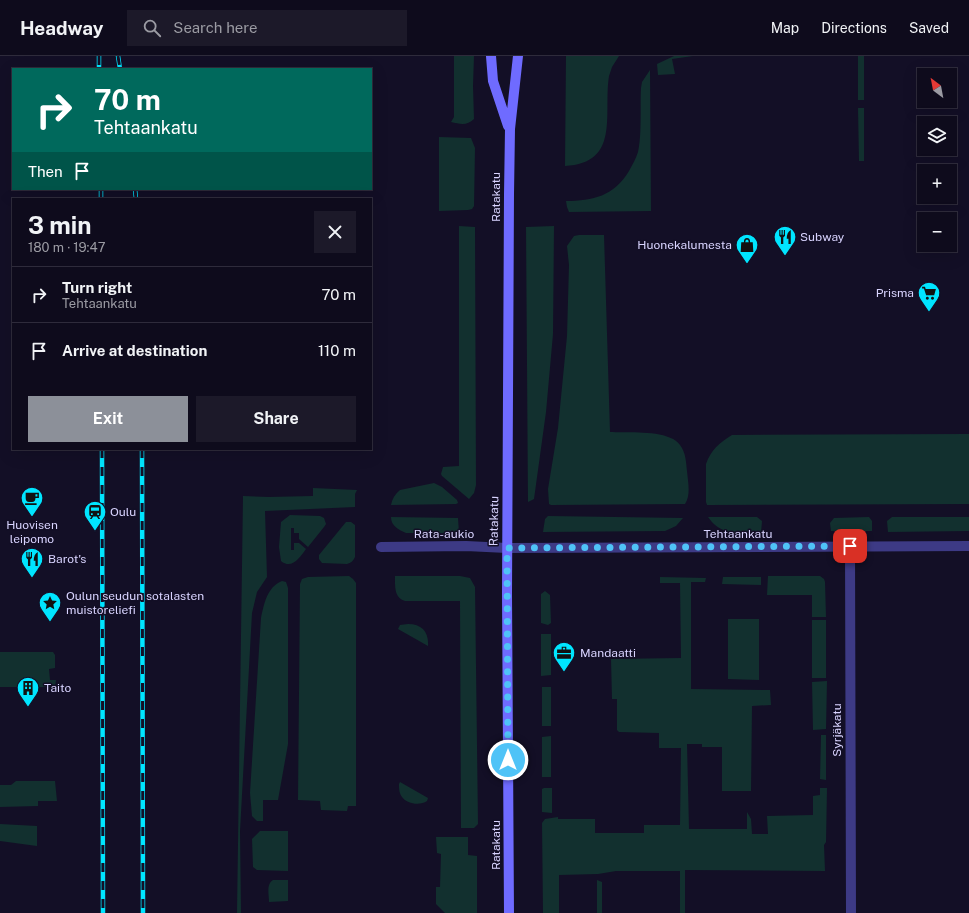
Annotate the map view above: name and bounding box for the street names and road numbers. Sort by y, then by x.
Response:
street label: Ratakatu [489,172,503,222]
street label: Ratakatu [487,496,501,546]
street label: Rata-aukio [414,527,474,541]
street label: Tehtaankatu [703,527,773,541]
street label: Syrjäkatu [830,703,844,757]
street label: Ratakatu [489,820,503,870]

